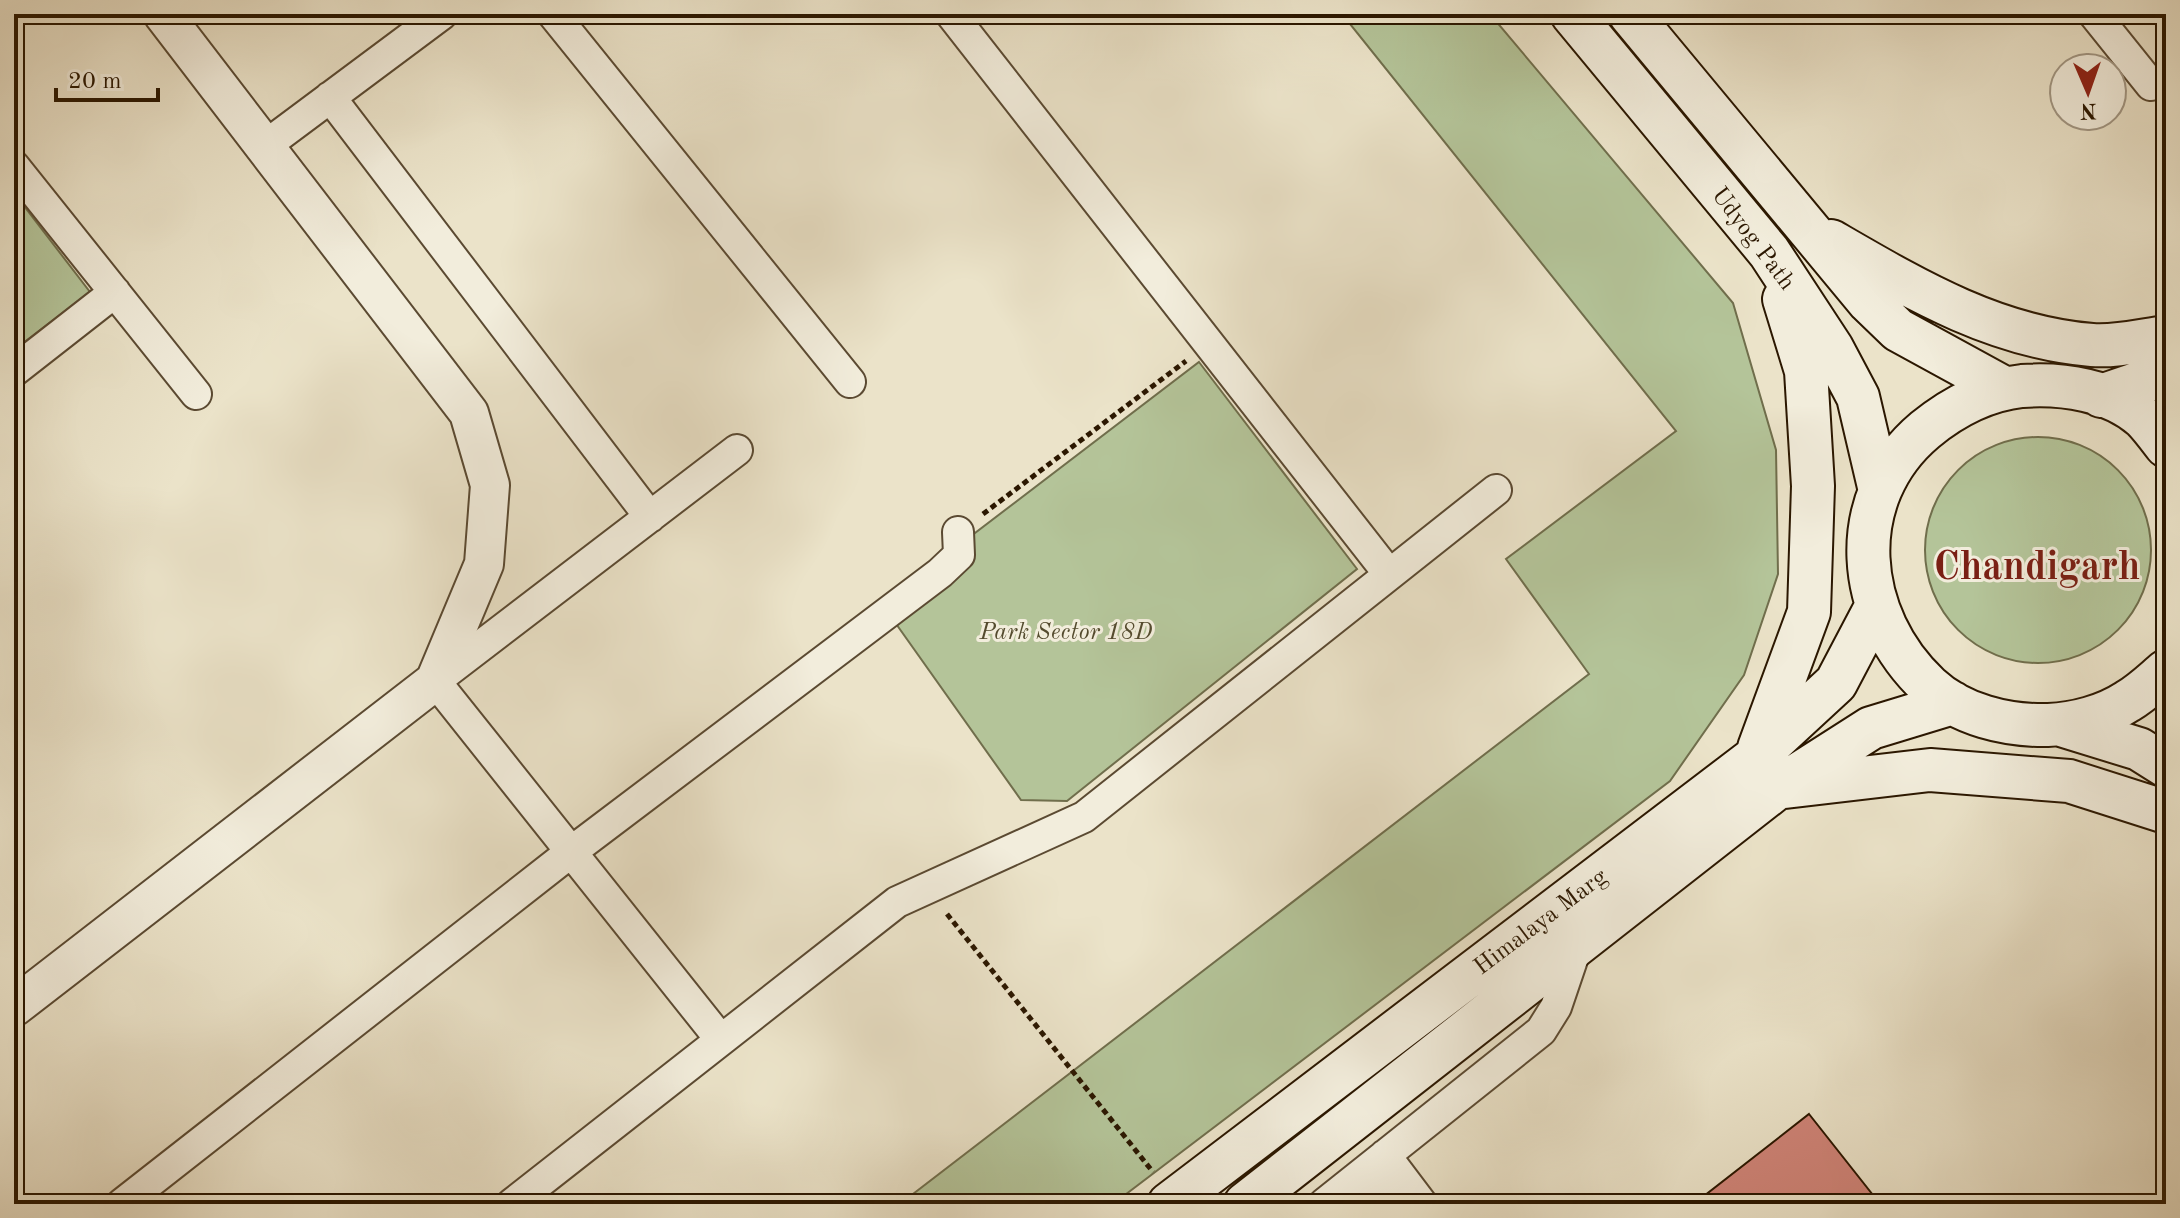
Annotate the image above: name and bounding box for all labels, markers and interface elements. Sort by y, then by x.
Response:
scale bar [56,52,158,102]
north arrow [2048,52,2128,132]
text: 20 m [68,70,122,94]
text: N [2080,99,2097,121]
street label: Udyog Path [1706,183,1799,295]
district label: Chandigarh [1934,549,2140,589]
park label: Park Sector 18D [979,621,1152,645]
street label: Himalaya Marg [1470,865,1612,980]

